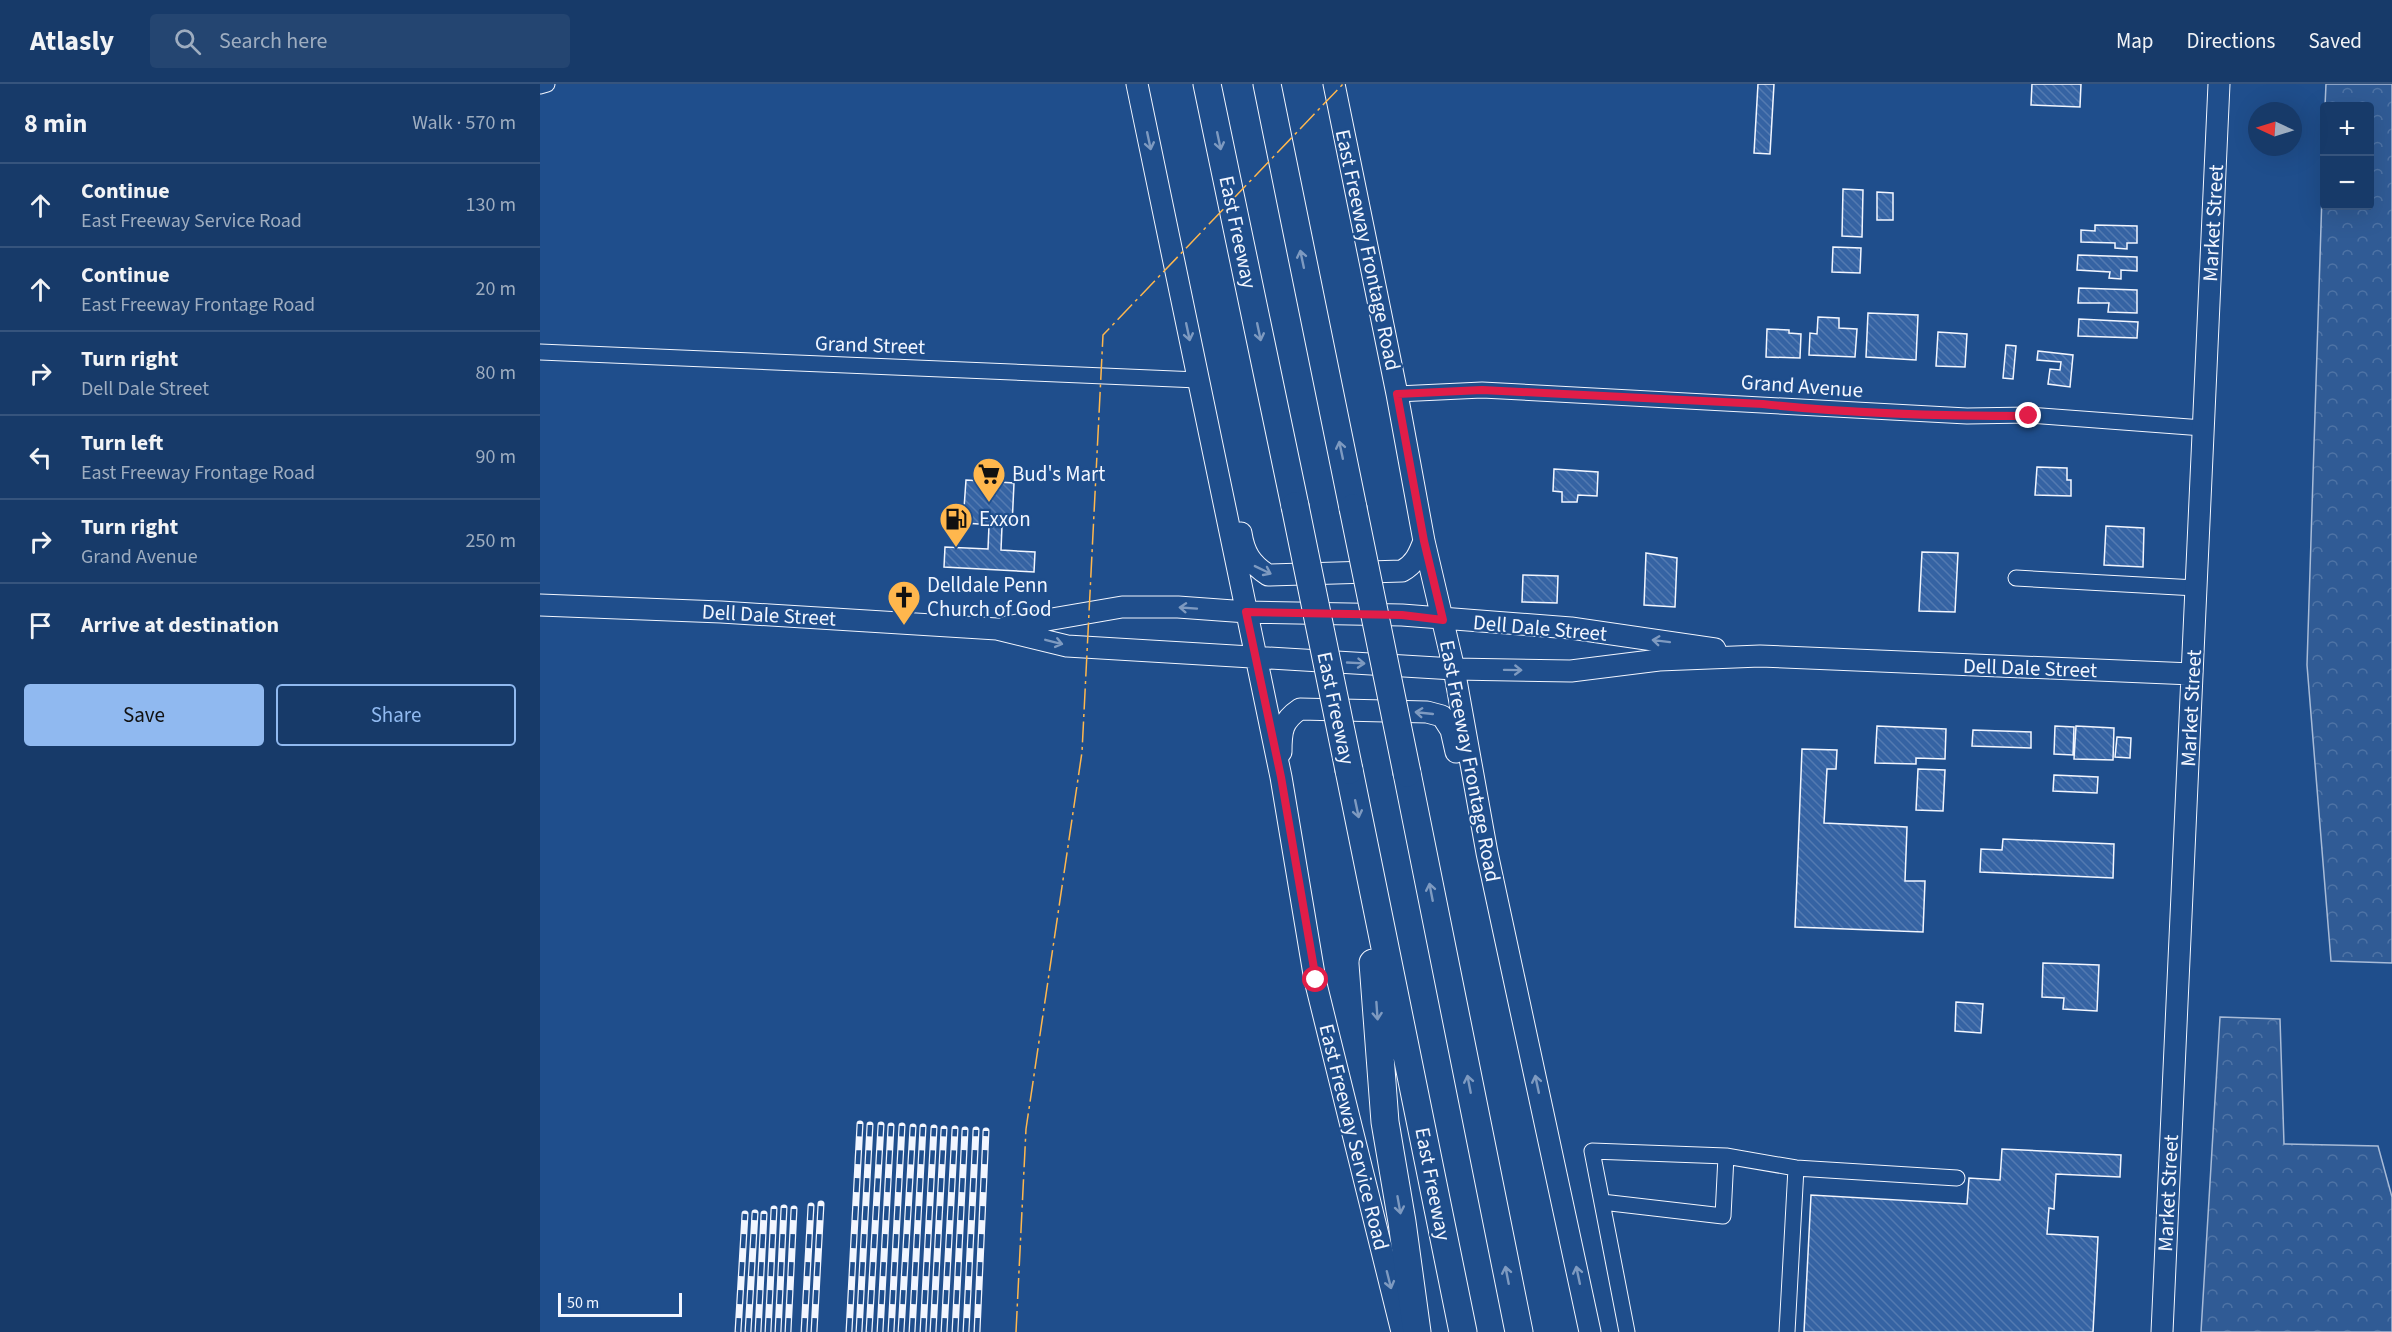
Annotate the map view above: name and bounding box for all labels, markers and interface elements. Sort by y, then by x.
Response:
search box [150,14,570,68]
text: Atlasly [30,21,114,61]
icon: search [171,25,204,58]
text: Search here [219,25,328,57]
text: Map [2116,26,2154,56]
text: Directions [2187,26,2275,56]
text: Saved [2308,26,2362,56]
north arrow [2248,102,2302,156]
map controls [2320,102,2374,210]
button: + [2320,102,2374,156]
text: 8 min [24,105,87,142]
text: Walk · 570 m [412,109,516,137]
street label: East Freeway Frontage Road [1328,127,1408,373]
one-way arrow [1144,131,1155,151]
one-way arrow [1214,131,1225,151]
button: − [2320,156,2374,210]
street label: Market Street [2195,164,2231,282]
street label: East Freeway [1211,173,1265,291]
text: Continue [81,175,170,207]
icon: ahead [24,189,57,222]
text: 130 m [466,191,516,219]
text: East Freeway Service Road [81,207,302,235]
one-way arrow [1296,250,1308,269]
text: Continue [81,259,170,291]
icon: ahead [24,273,57,306]
text: 20 m [476,275,516,303]
text: East Freeway Frontage Road [81,291,315,319]
one-way arrow [1183,322,1194,342]
one-way arrow [1253,322,1265,341]
street label: Grand Street [814,328,926,362]
text: Turn right [81,343,178,375]
icon: right [24,357,57,390]
text: 80 m [476,359,516,387]
street label: Grand Avenue [1740,367,1864,405]
text: Dell Dale Street [81,375,209,403]
route end [2015,402,2041,428]
text: Turn left [81,427,163,459]
icon: left [24,441,57,474]
one-way arrow [1335,441,1347,460]
text: 90 m [476,443,516,471]
supermarket icon: Bud's Mart [971,456,1007,503]
text: East Freeway Frontage Road [81,459,315,487]
place label: Bud's Mart [1012,459,1105,489]
fuel station icon: Exxon [938,501,974,548]
place label: Exxon [979,504,1031,534]
text: Turn right [81,511,178,543]
icon: right [24,525,57,558]
text: 250 m [466,527,516,555]
text: Grand Avenue [81,543,198,571]
one-way arrow [1254,564,1272,576]
place label: Delldale Penn Church of God [927,570,1052,624]
church icon: Delldale Penn Church of God [886,579,922,626]
street label: Dell Dale Street [701,597,837,633]
one-way arrow [1179,602,1199,613]
street label: Dell Dale Street [1472,607,1608,649]
icon: arrive [24,609,57,642]
text: Arrive at destination [81,609,279,641]
one-way arrow [1651,635,1671,646]
one-way arrow [1044,637,1063,649]
street label: East Freeway Frontage Road [1432,637,1508,885]
street label: East Freeway [1309,649,1363,767]
street label: Market Street [2173,649,2209,767]
street label: Dell Dale Street [1962,651,2098,685]
one-way arrow [1346,658,1366,669]
one-way arrow [1502,664,1522,676]
button: Save [24,684,264,746]
button: Share [276,684,516,746]
one-way arrow [1415,707,1434,718]
one-way arrow [1352,799,1363,818]
one-way arrow [1425,883,1436,903]
route start [1302,966,1328,992]
one-way arrow [1371,1001,1382,1021]
street label: East Freeway Service Road [1311,1021,1397,1253]
one-way arrow [1462,1074,1474,1093]
one-way arrow [1531,1075,1542,1094]
street label: East Freeway [1407,1125,1459,1243]
street label: Market Street [2150,1134,2186,1252]
one-way arrow [1394,1194,1405,1214]
one-way arrow [1501,1265,1512,1285]
one-way arrow [1571,1266,1583,1285]
one-way arrow [1384,1270,1396,1289]
scale bar [558,1290,682,1318]
text: 50 m [567,1292,599,1314]

